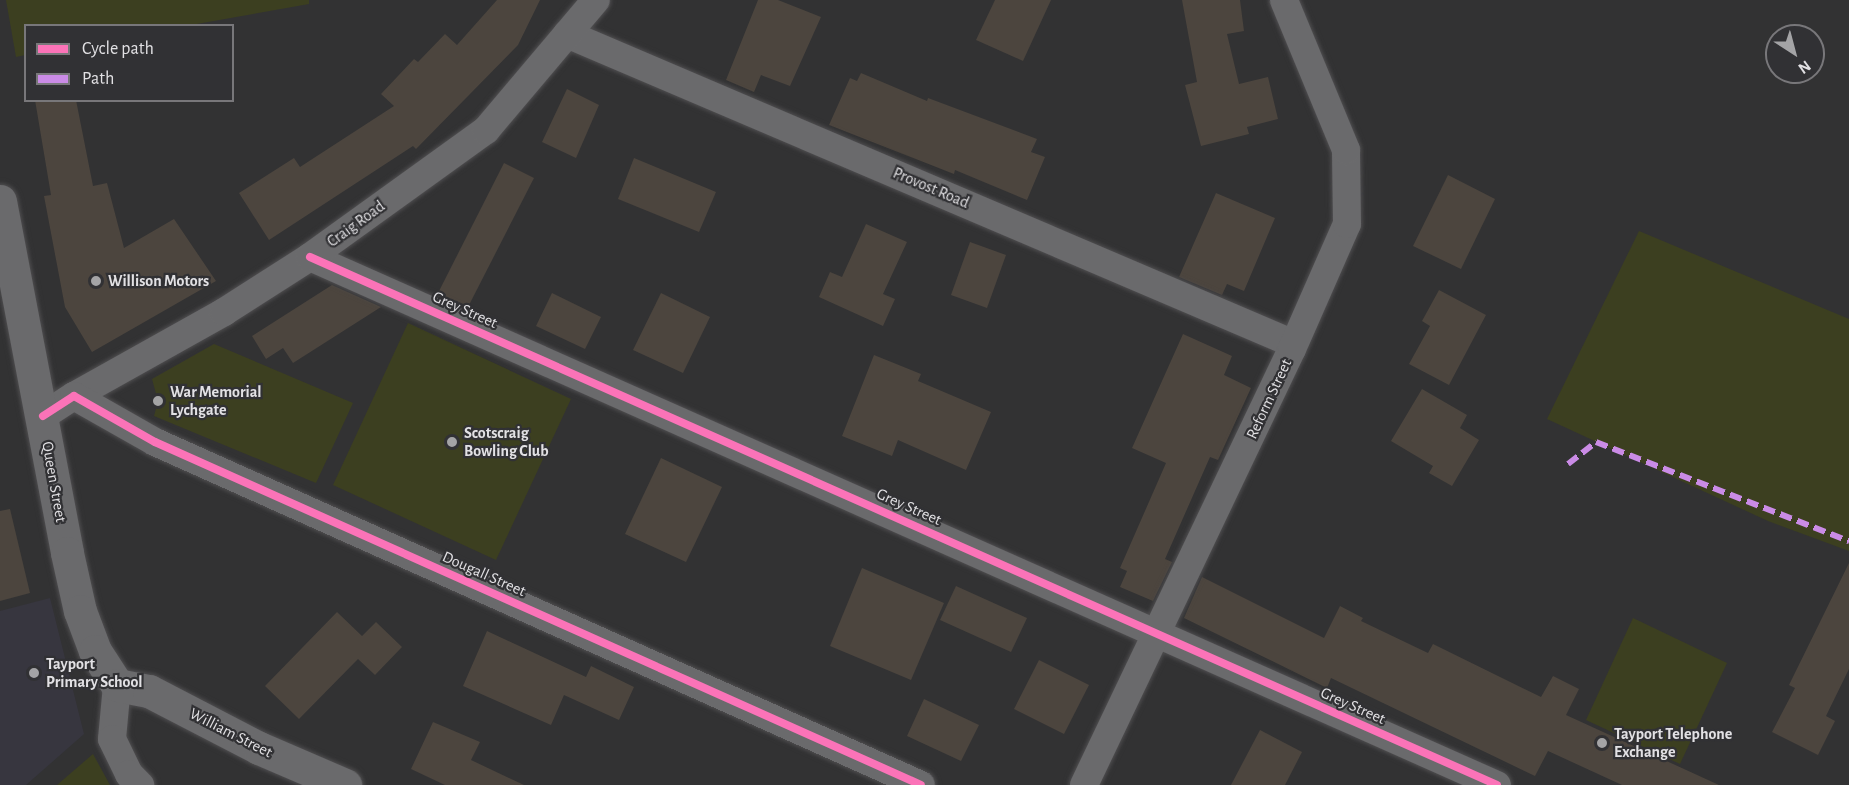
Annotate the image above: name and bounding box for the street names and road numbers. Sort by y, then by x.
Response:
street label: Provost Road [890,163,972,213]
street label: Craig Road [323,197,389,251]
street label: Grey Street [430,287,500,333]
street label: Reform Street [1242,356,1296,442]
street label: Queen Street [37,440,71,524]
street label: Grey Street [874,484,944,530]
street label: Dougall Street [439,547,529,601]
street label: Grey Street [1318,683,1388,729]
street label: William Street [186,704,276,762]

